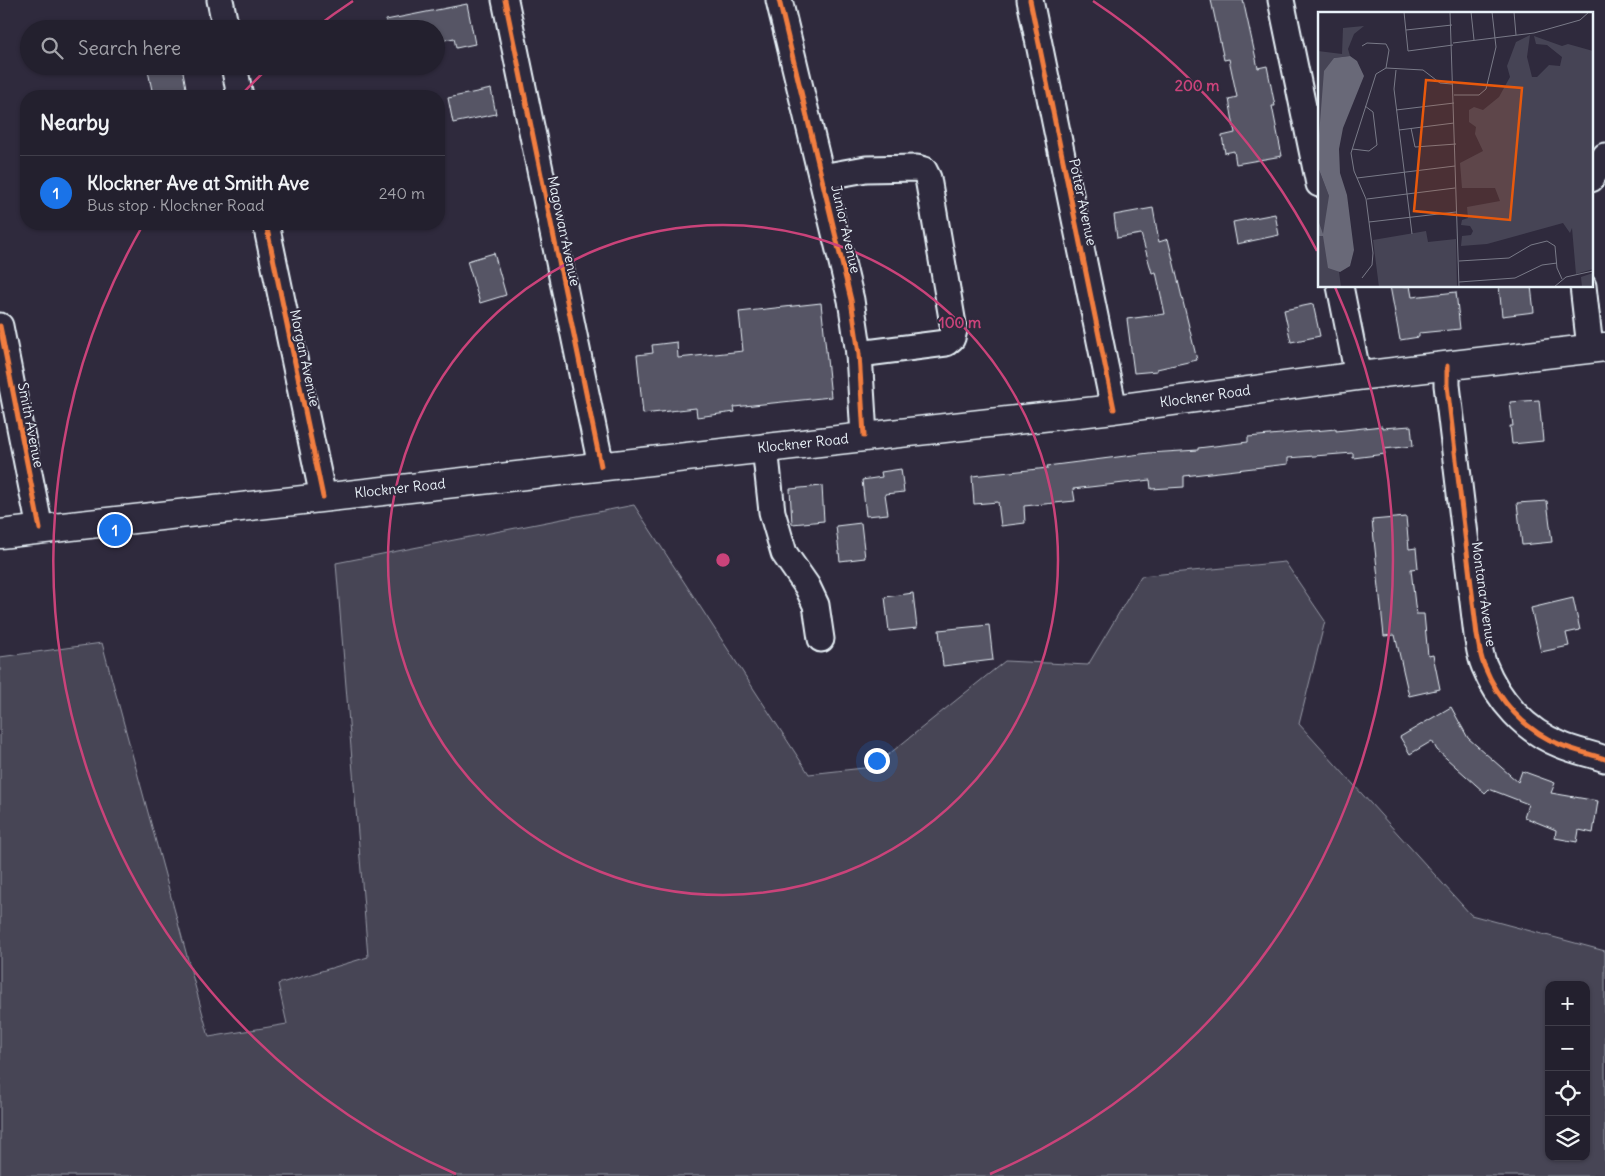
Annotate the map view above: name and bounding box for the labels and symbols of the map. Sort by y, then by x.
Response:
inset map [1318,12,1592,288]
text: 200 m [1175,76,1219,95]
street label: Potter Avenue [1065,157,1101,247]
street label: Magowan Avenue [544,174,584,288]
street label: Junior Avenue [827,183,865,275]
street label: Morgan Avenue [286,308,324,408]
text: 100 m [939,313,981,332]
street label: Smith Avenue [14,381,48,469]
street label: Klockner Road [1158,381,1252,411]
street label: Klockner Road [757,429,849,457]
street label: Klockner Road [354,474,446,502]
pin: 1 [99,511,131,549]
street label: Montana Avenue [1468,540,1500,648]
centre of rings [714,551,732,569]
your location [864,748,890,774]

